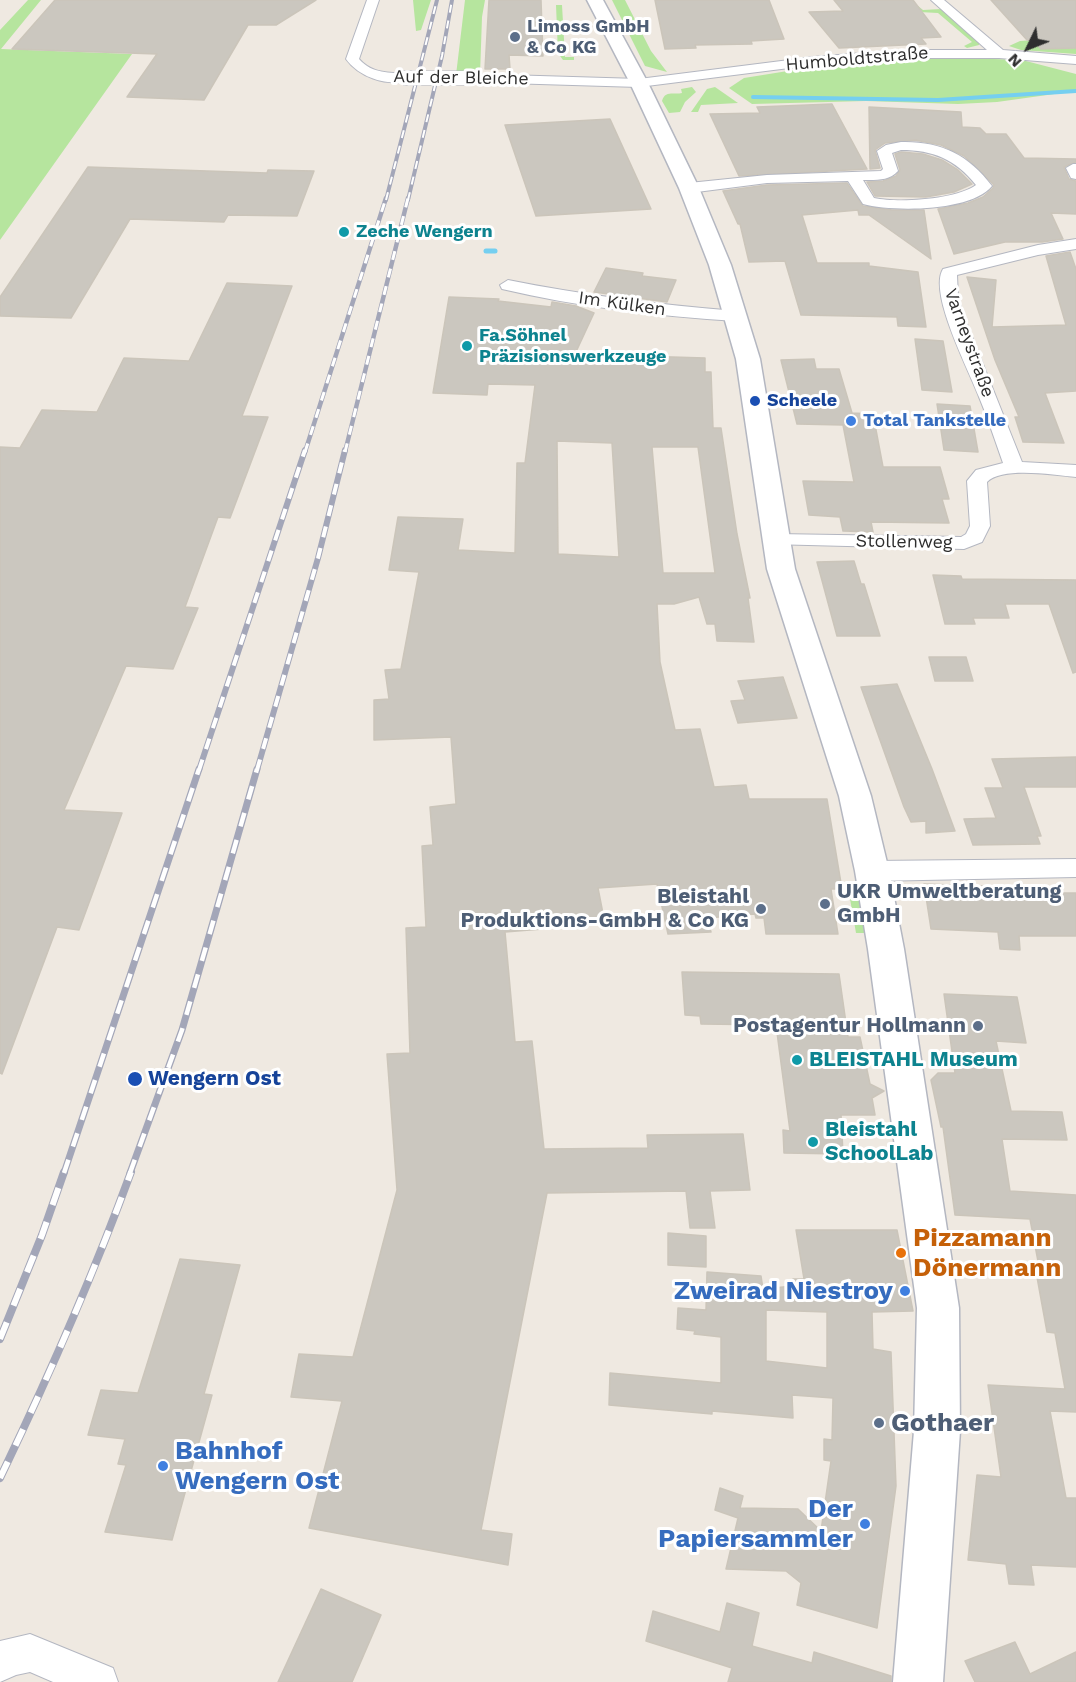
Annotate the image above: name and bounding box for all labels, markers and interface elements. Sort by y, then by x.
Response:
place label: Limoss GmbH & Co KG [527,16,650,58]
north arrow [998,18,1058,78]
marker: Limoss GmbH & Co KG [508,30,522,44]
street label: Humboldtstraße [785,42,929,76]
text: N [1003,50,1025,71]
street label: Auf der Bleiche [393,66,529,90]
place label: Zeche Wengern [356,221,493,243]
marker: Zeche Wengern [337,225,351,239]
street label: Varneystraße [939,286,999,400]
street label: Im Külken [577,287,667,321]
place label: Fa.Söhnel Präzisionswerkzeuge [479,325,666,368]
marker: Fa.Söhnel Präzisionswerkzeuge [460,339,474,353]
place label: Scheele [767,390,837,412]
marker: Scheele [748,394,762,408]
place label: Total Tankstelle [863,410,1006,432]
marker: Total Tankstelle [844,414,858,428]
street label: Stollenweg [855,530,953,554]
place label: UKR Umweltberatung GmbH [837,879,1061,929]
place label: Bleistahl Produktions-GmbH & Co KG [460,884,749,934]
marker: UKR Umweltberatung GmbH [818,897,832,911]
marker: Bleistahl Produktions-GmbH & Co KG [754,902,768,916]
place label: Postagentur Hollmann [733,1013,966,1039]
marker: Postagentur Hollmann [971,1019,985,1033]
place label: BLEISTAHL Museum [809,1047,1018,1073]
marker: BLEISTAHL Museum [790,1053,804,1067]
place label: Wengern Ost [148,1066,281,1092]
marker: Wengern Ost [126,1070,144,1088]
place label: Bleistahl SchoolLab [825,1117,933,1167]
marker: Bleistahl SchoolLab [806,1135,820,1149]
place label: Pizzamann Dönermann [913,1222,1061,1284]
marker: Pizzamann Dönermann [894,1246,908,1260]
place label: Zweirad Niestroy [674,1275,893,1307]
marker: Zweirad Niestroy [898,1284,912,1298]
place label: Gothaer [891,1407,994,1439]
marker: Gothaer [872,1416,886,1430]
place label: Bahnhof Wengern Ost [175,1435,339,1496]
marker: Bahnhof Wengern Ost [156,1459,170,1473]
place label: Der Papiersammler [658,1493,853,1554]
marker: Der Papiersammler [858,1517,872,1531]

